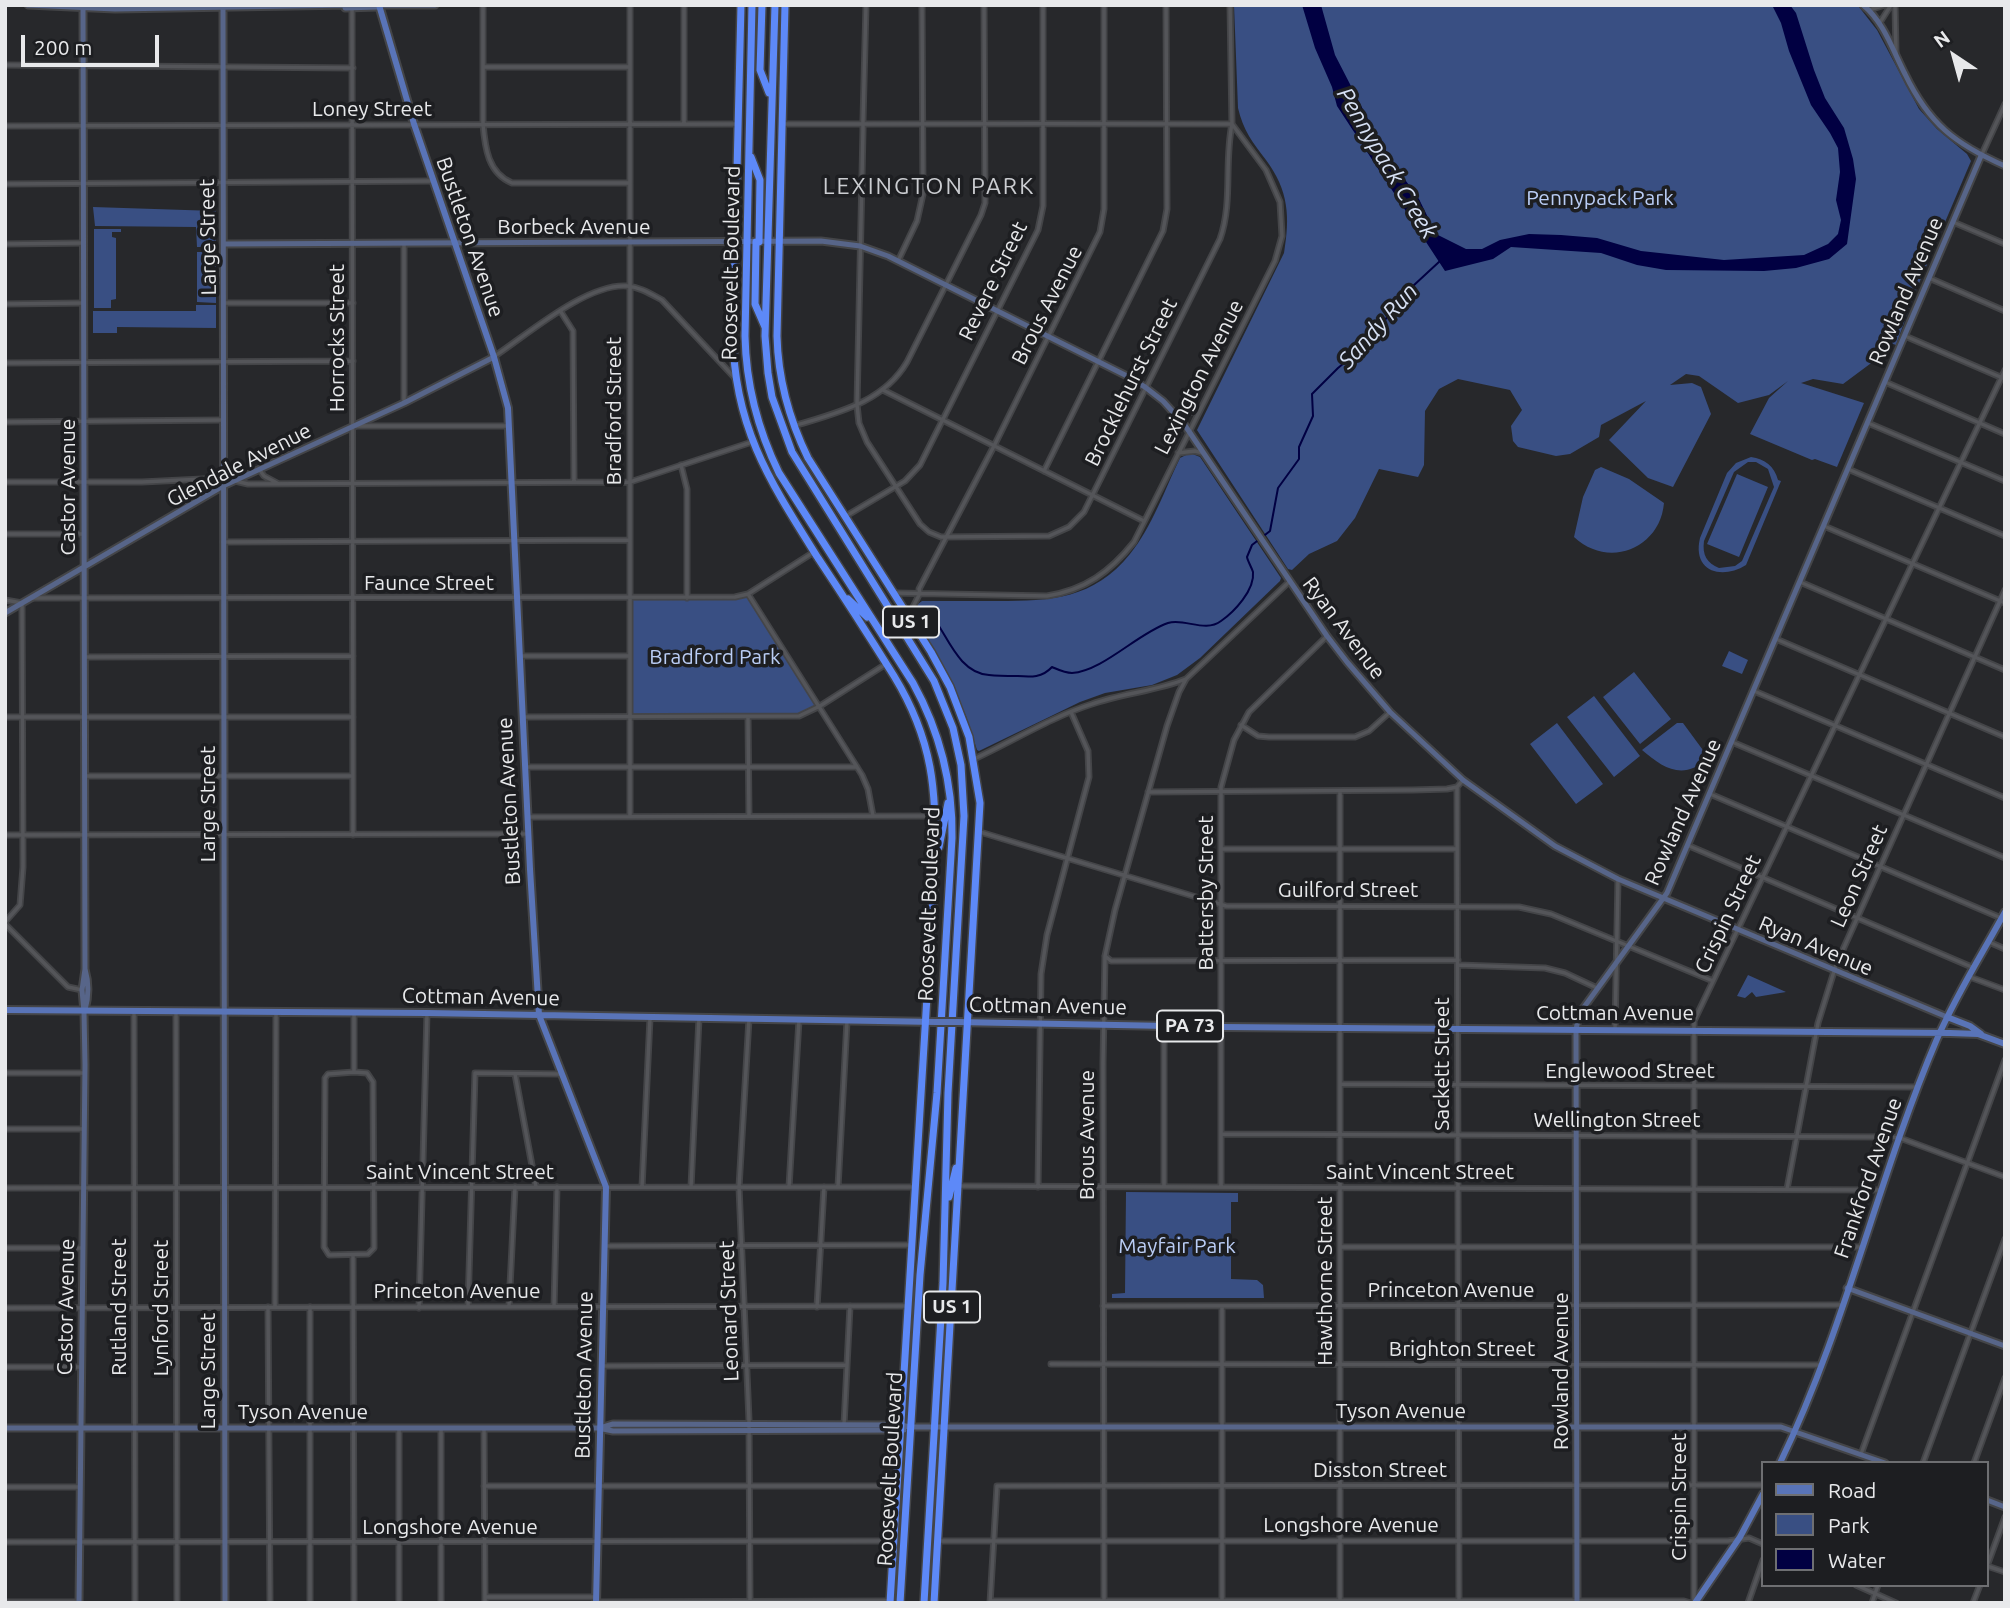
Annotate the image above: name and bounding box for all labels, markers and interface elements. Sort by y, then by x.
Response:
scale bar [24,21,163,65]
north arrow [1919,21,1989,91]
text: N [1929,26,1954,52]
text: 200 m [34,35,92,59]
water label: Pennypack Creek [1331,82,1443,244]
street label: Loney Street [312,96,432,122]
street label: Bustleton Avenue [431,154,509,320]
street label: Roosevelt Boulevard [717,165,745,361]
district label: LEXINGTON PARK [825,172,1033,200]
street label: Large Street [194,179,222,295]
park label: Pennypack Park [1526,185,1674,211]
street label: Rowland Avenue [1864,213,1948,369]
street label: Borbeck Avenue [497,214,651,240]
street label: Revere Street [953,217,1033,345]
street label: Brous Avenue [1006,241,1088,369]
street label: Horrocks Street [324,264,350,412]
water label: Sandy Run [1333,278,1423,374]
street label: Brocklehurst Street [1079,294,1183,470]
street label: Lexington Avenue [1149,295,1249,459]
street label: Bradford Street [601,337,627,485]
street label: Glendale Avenue [163,418,315,512]
street label: Castor Avenue [55,419,81,555]
street label: Faunce Street [364,570,494,596]
street label: Ryan Avenue [1297,572,1391,684]
road number: US 1 [883,607,939,638]
park label: Bradford Park [649,644,781,670]
street label: Bustleton Avenue [492,717,526,885]
street label: Rowland Avenue [1639,735,1727,889]
street label: Large Street [195,746,221,862]
street label: Roosevelt Boulevard [913,806,945,1002]
street label: Battersby Street [1193,815,1219,971]
street label: Leon Street [1825,821,1893,931]
street label: Crispin Street [1690,851,1766,977]
street label: Guilford Street [1278,877,1418,903]
street label: Ryan Avenue [1755,911,1877,981]
street label: Cottman Avenue [402,983,560,1011]
street label: Cottman Avenue [969,992,1127,1020]
street label: Sackett Street [1429,997,1455,1131]
street label: Cottman Avenue [1536,1000,1694,1026]
road number: PA 73 [1157,1010,1223,1042]
street label: Englewood Street [1545,1058,1715,1084]
street label: Brous Avenue [1074,1070,1100,1200]
street label: Frankford Avenue [1829,1094,1907,1262]
street label: Wellington Street [1534,1107,1700,1133]
street label: Saint Vincent Street [366,1159,554,1185]
street label: Saint Vincent Street [1326,1159,1514,1185]
street label: Hawthorne Street [1312,1196,1338,1366]
park label: Mayfair Park [1118,1233,1236,1259]
street label: Castor Avenue [52,1238,80,1376]
street label: Rutland Street [106,1238,132,1376]
street label: Lynford Street [148,1240,174,1376]
street label: Leonard Street [714,1240,744,1382]
street label: Princeton Avenue [1368,1277,1534,1303]
street label: Princeton Avenue [374,1278,540,1304]
street label: Bustleton Avenue [570,1291,598,1459]
road number: US 1 [924,1292,980,1322]
street label: Rowland Avenue [1548,1292,1574,1450]
street label: Large Street [195,1313,221,1429]
street label: Brighton Street [1389,1336,1535,1362]
street label: Roosevelt Boulevard [872,1371,908,1567]
street label: Tyson Avenue [1336,1398,1466,1424]
street label: Tyson Avenue [238,1399,368,1425]
street label: Crispin Street [1666,1433,1692,1561]
street label: Disston Street [1313,1457,1447,1483]
legend [1762,1461,1989,1587]
text: Road [1828,1478,1876,1502]
street label: Longshore Avenue [1263,1512,1439,1538]
text: Park [1828,1513,1870,1537]
street label: Longshore Avenue [362,1514,538,1540]
text: Water [1828,1548,1886,1572]

